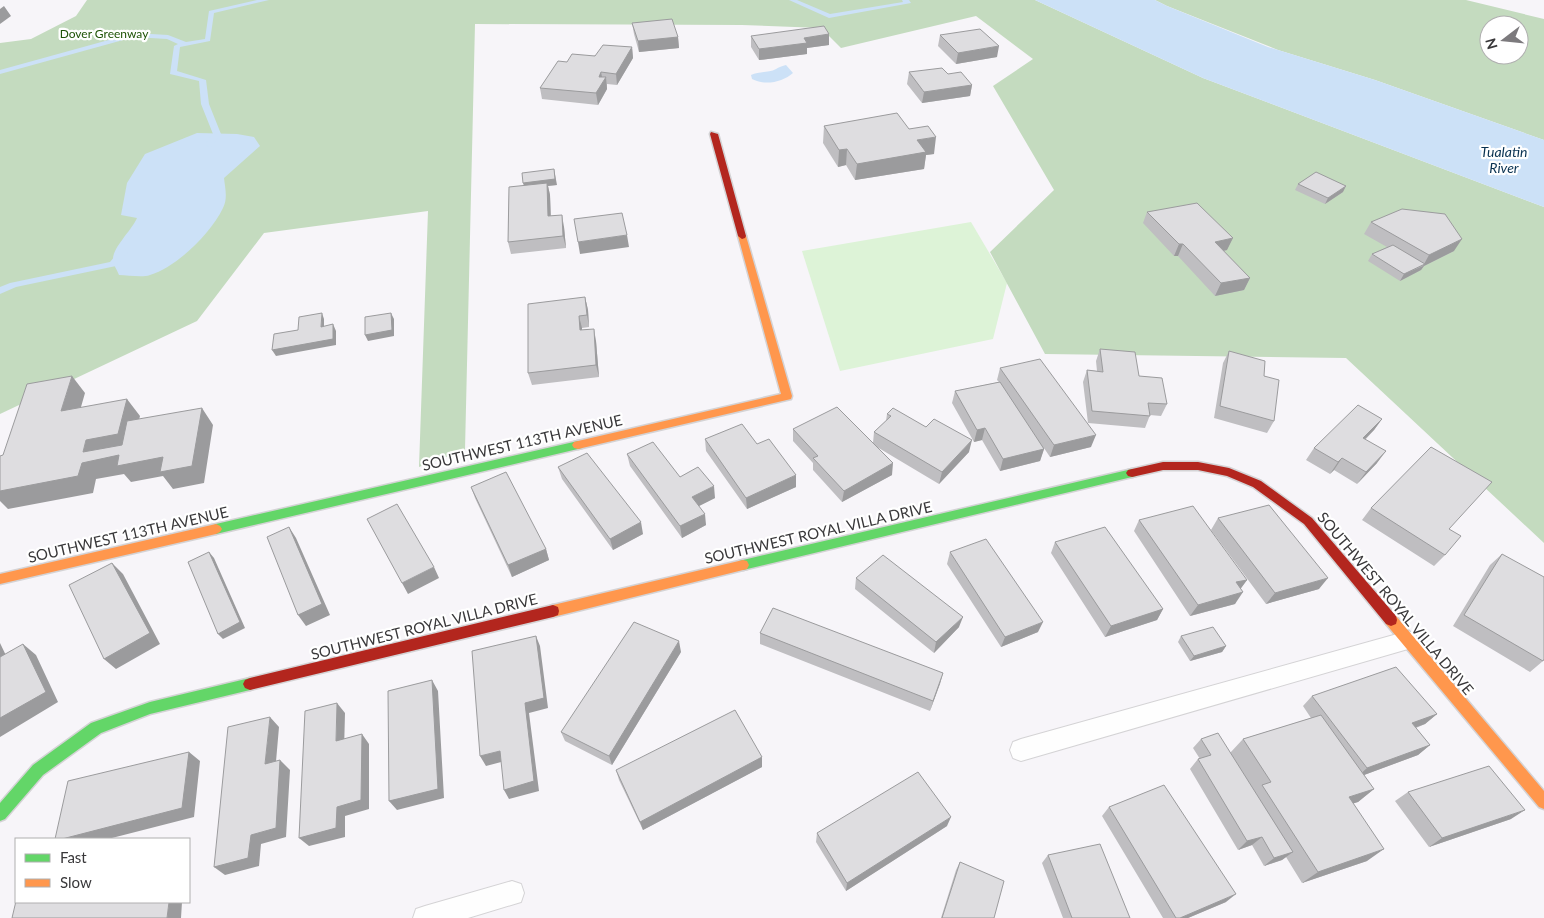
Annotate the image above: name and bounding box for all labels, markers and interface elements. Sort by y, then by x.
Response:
north arrow [1479,15,1529,65]
park label: Dover Greenway [60,26,149,41]
text: N [1481,36,1501,51]
water label: Tualatin River [1481,143,1527,176]
street label: SOUTHWEST 113TH AVENUE [420,410,624,474]
street label: SOUTHWEST ROYAL VILLA DRIVE [703,497,933,567]
street label: SOUTHWEST 113TH AVENUE [26,502,230,566]
street label: SOUTHWEST ROYAL VILLA DRIVE [1314,508,1478,698]
street label: SOUTHWEST ROYAL VILLA DRIVE [309,589,539,663]
legend [15,838,190,903]
text: Fast [60,848,87,866]
text: Slow [60,873,92,891]

